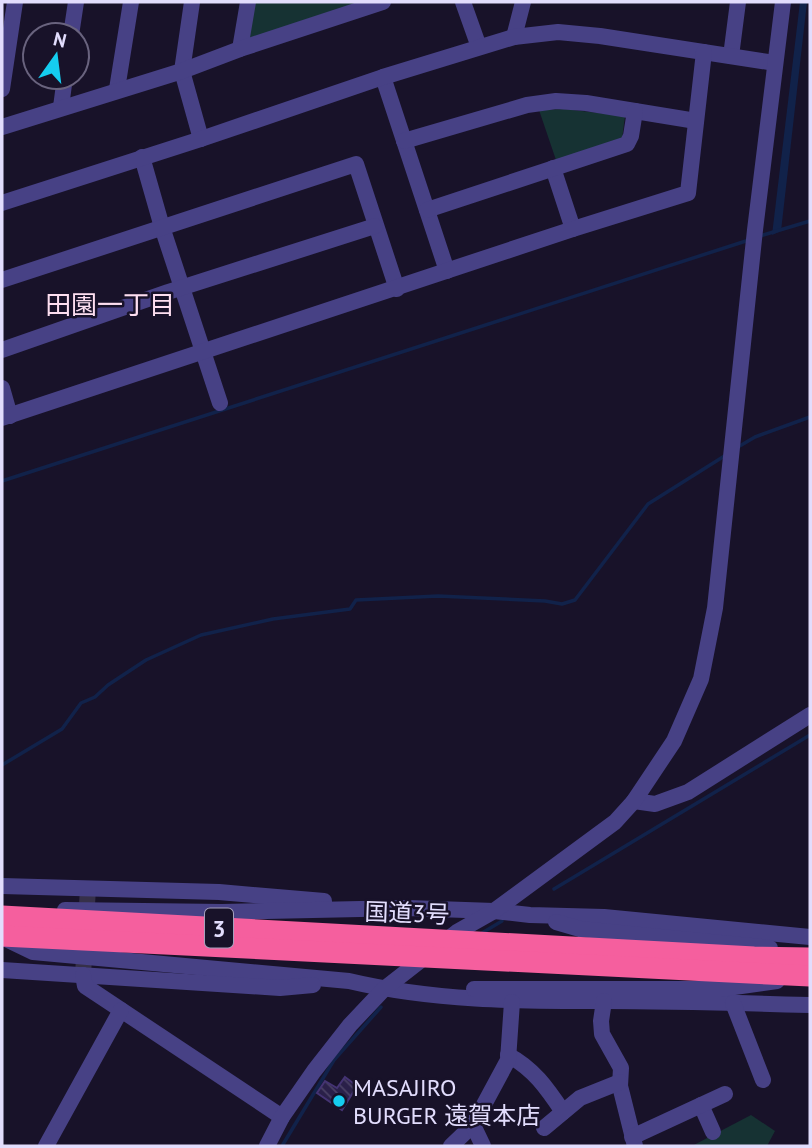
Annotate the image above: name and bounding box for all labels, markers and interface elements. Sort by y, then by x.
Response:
north arrow [21,21,91,91]
text: N [51,26,69,53]
district label: 田園一丁目 [45,288,175,321]
street label: 国道3号 [364,896,450,930]
road number: 3 [205,909,233,948]
place label: MASAJIRO BURGER 遠賀本店 [353,1072,540,1131]
marker: MASAJIRO BURGER 遠賀本店 [331,1093,347,1109]

